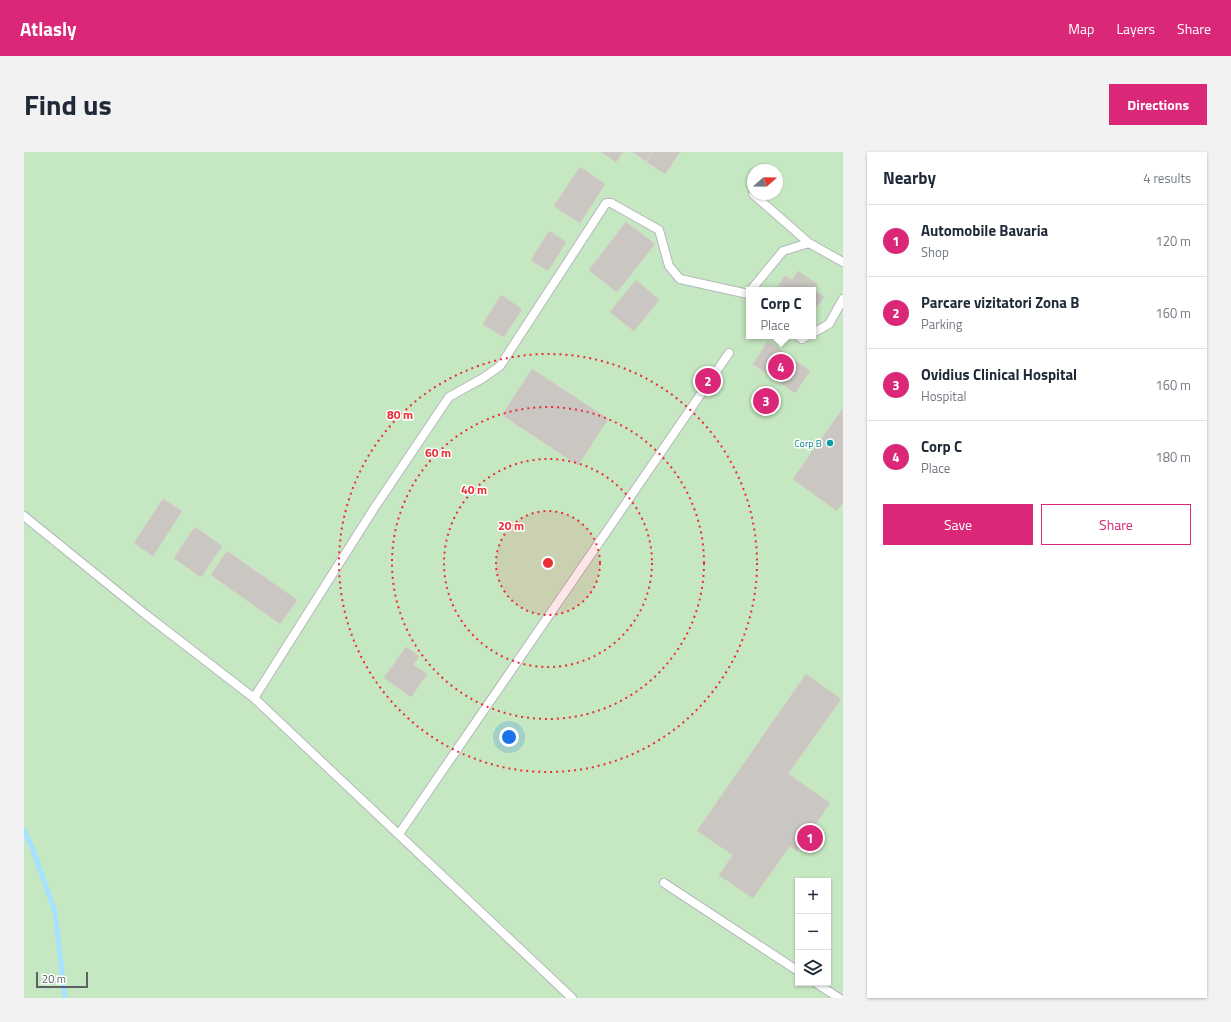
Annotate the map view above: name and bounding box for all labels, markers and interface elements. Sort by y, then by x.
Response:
text: Atlasly [20,14,77,43]
text: Map [1068,18,1094,39]
text: Layers [1116,18,1155,39]
text: Share [1177,18,1211,39]
text: Find us [24,83,112,126]
button: Directions [1109,84,1207,125]
north arrow [747,164,783,200]
text: Nearby [883,165,936,191]
text: 4 results [1143,168,1191,188]
text: Automobile Bavaria [921,219,1048,242]
text: 1 [892,231,900,251]
text: 120 m [1155,231,1191,251]
text: Shop [921,242,949,262]
popup [746,287,816,339]
text: Parcare vizitatori Zona B [921,291,1079,314]
text: Corp C [760,292,802,315]
text: 2 [892,303,900,323]
text: 160 m [1155,303,1191,323]
text: Parking [921,314,962,334]
text: Place [760,315,790,335]
pin: 4 [768,352,794,382]
text: Ovidius Clinical Hospital [921,363,1077,386]
pin: 2 [695,366,721,396]
text: 3 [892,375,900,395]
text: 160 m [1155,375,1191,395]
pin: 3 [753,386,779,416]
text: Hospital [921,386,966,406]
text: 80 m [387,405,413,424]
text: Corp C [921,435,962,458]
place label: Corp B [794,436,822,451]
marker: Corp B [825,438,835,448]
text: 60 m [425,443,451,462]
text: 4 [892,447,900,467]
text: 180 m [1155,447,1191,467]
text: Place [921,458,950,478]
text: 40 m [461,480,487,499]
button: Save [883,504,1033,545]
button: Share [1041,504,1191,545]
text: 20 m [498,516,524,535]
centre of rings [541,556,555,570]
your location [499,727,519,747]
pin: 1 [797,823,823,853]
map controls [795,878,831,986]
button: + [795,878,831,914]
button: − [795,914,831,950]
button: layers [795,950,831,986]
scale bar [36,970,88,989]
text: 20 m [42,971,66,987]

